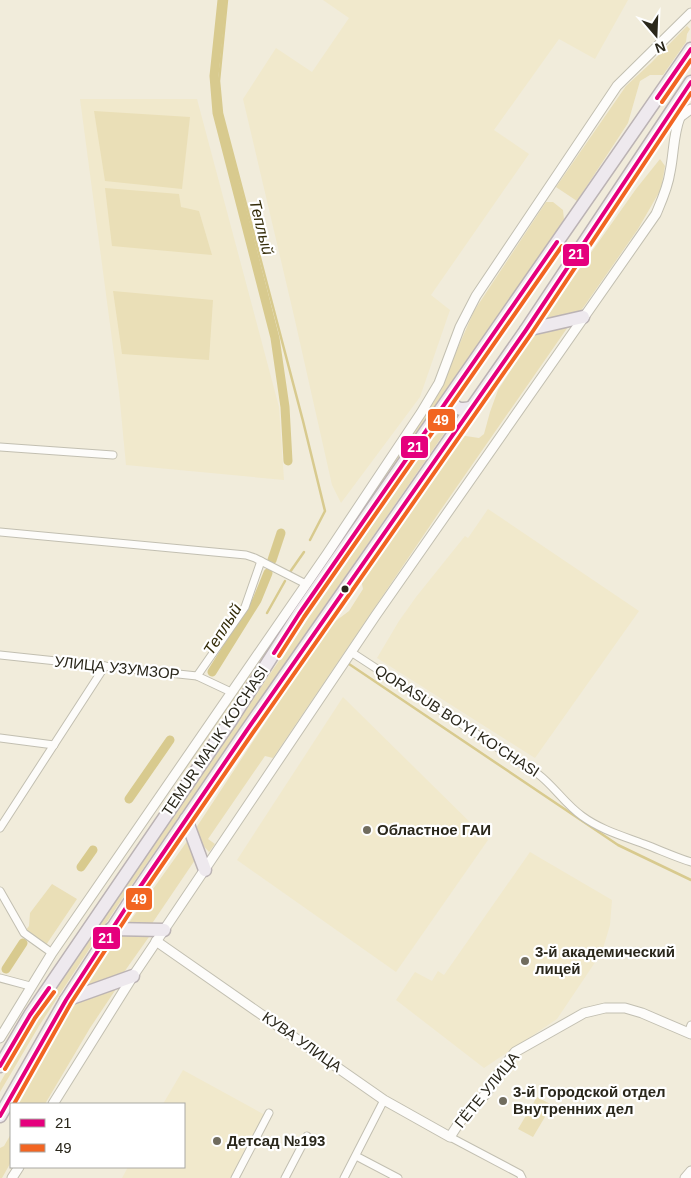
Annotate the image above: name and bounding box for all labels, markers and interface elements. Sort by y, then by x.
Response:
north arrow [631,10,681,60]
text: N [653,38,668,57]
water label: Теплый [246,198,277,257]
line badge: 21 [562,243,590,267]
text: 21 [568,246,584,262]
line badge: 49 [427,408,456,432]
text: 49 [433,412,449,428]
line badge: 21 [400,435,429,459]
text: 21 [407,439,423,455]
unlabelled marker [340,584,350,594]
water label: Теплый [200,601,245,658]
street label: УЛИЦА УЗУМЗОР [54,652,180,683]
street label: QORASUB BO'YI KO'CHASI [372,661,543,780]
street label: TEMUR MALIK KO'CHASI [158,663,271,819]
place label: Областное ГАИ [377,821,491,838]
marker: Областное ГАИ [361,824,373,836]
line badge: 49 [125,887,153,911]
text: 49 [131,891,147,907]
line badge: 21 [92,926,121,950]
text: 21 [98,930,114,946]
place label: 3-й академический лицей [535,943,675,977]
marker: 3-й академический лицей [519,955,531,967]
street label: КУВА УЛИЦА [259,1008,345,1075]
street label: ГЁТЕ УЛИЦА [451,1048,522,1131]
place label: 3-й Городской отдел Внутренних дел [513,1083,666,1117]
marker: 3-й Городской отдел Внутренних дел [497,1095,509,1107]
legend [10,1103,185,1168]
text: 21 [55,1114,72,1131]
place label: Детсад №193 [227,1132,325,1149]
marker: Детсад №193 [211,1135,223,1147]
text: 49 [55,1139,72,1156]

